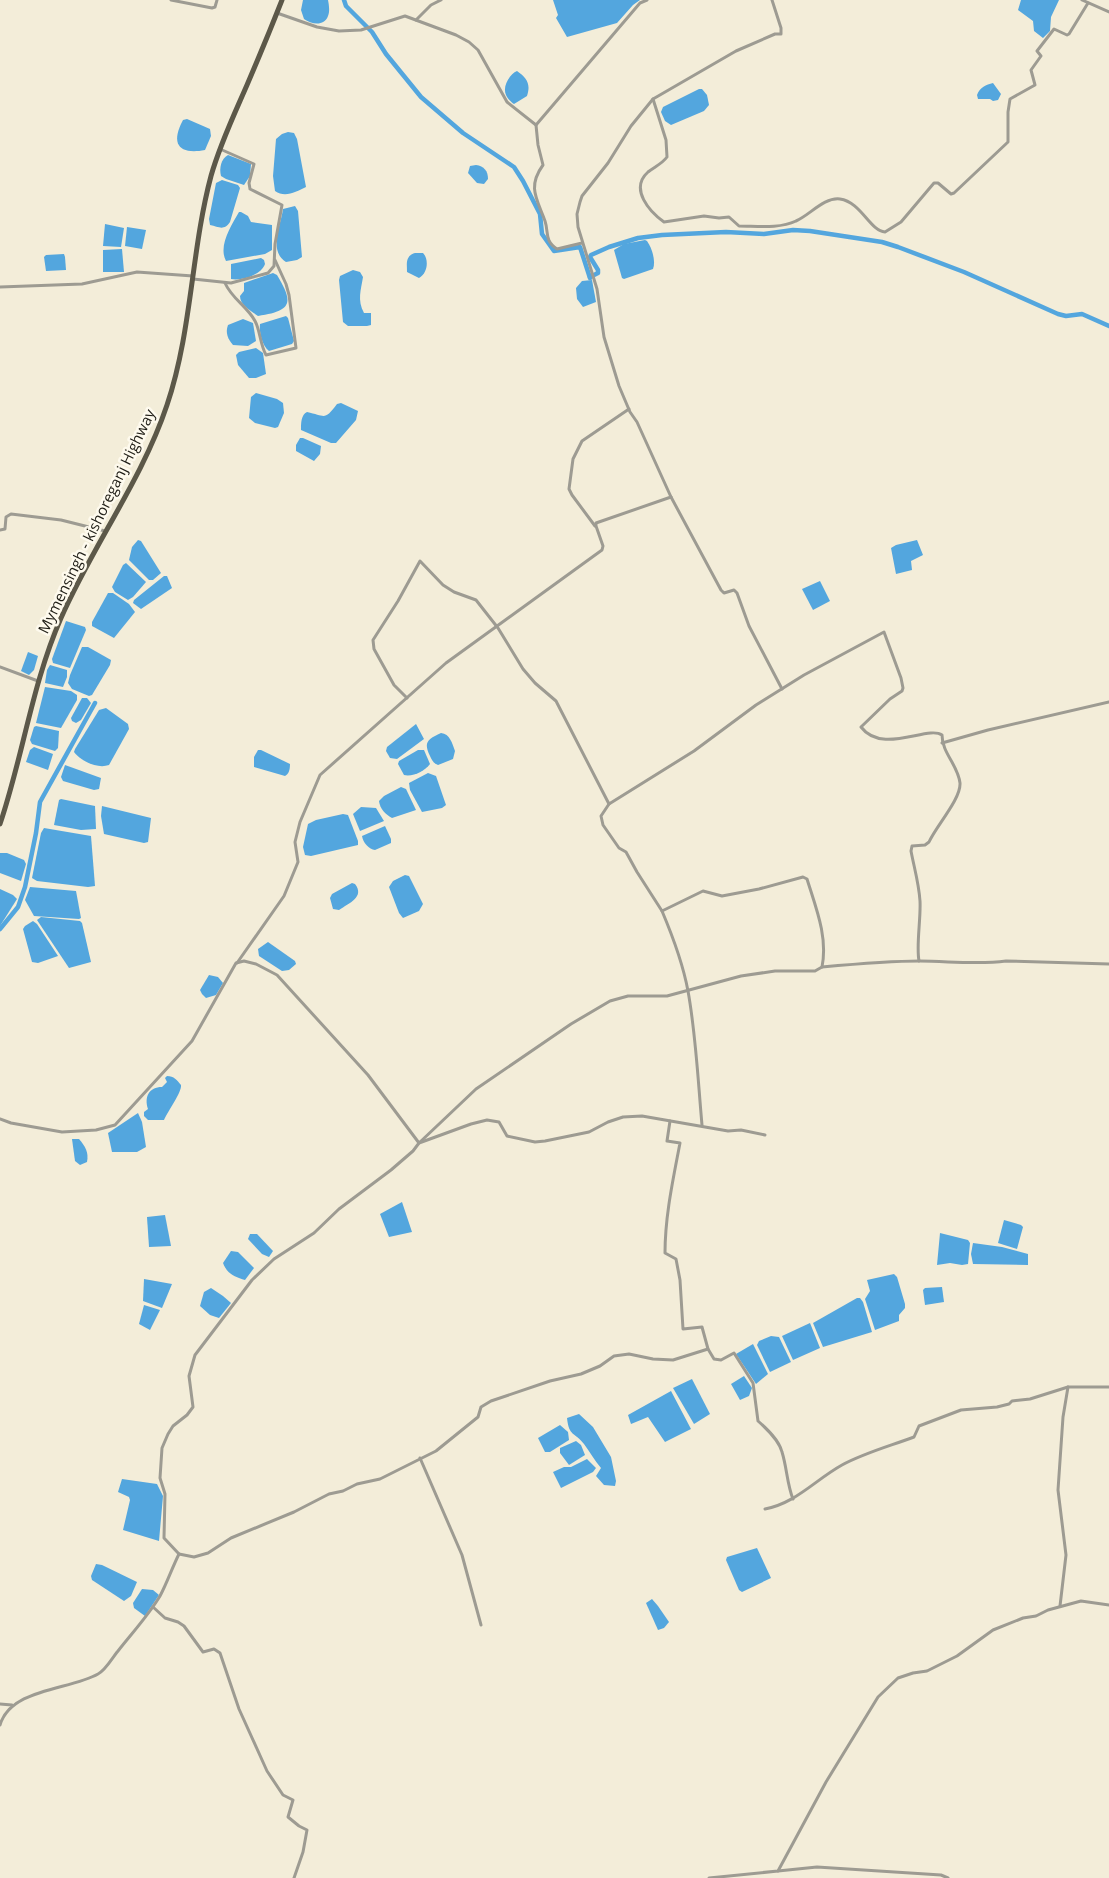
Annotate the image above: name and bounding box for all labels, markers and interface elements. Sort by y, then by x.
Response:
street label: Mymensingh - kishoreganj Highway [33,405,159,636]

